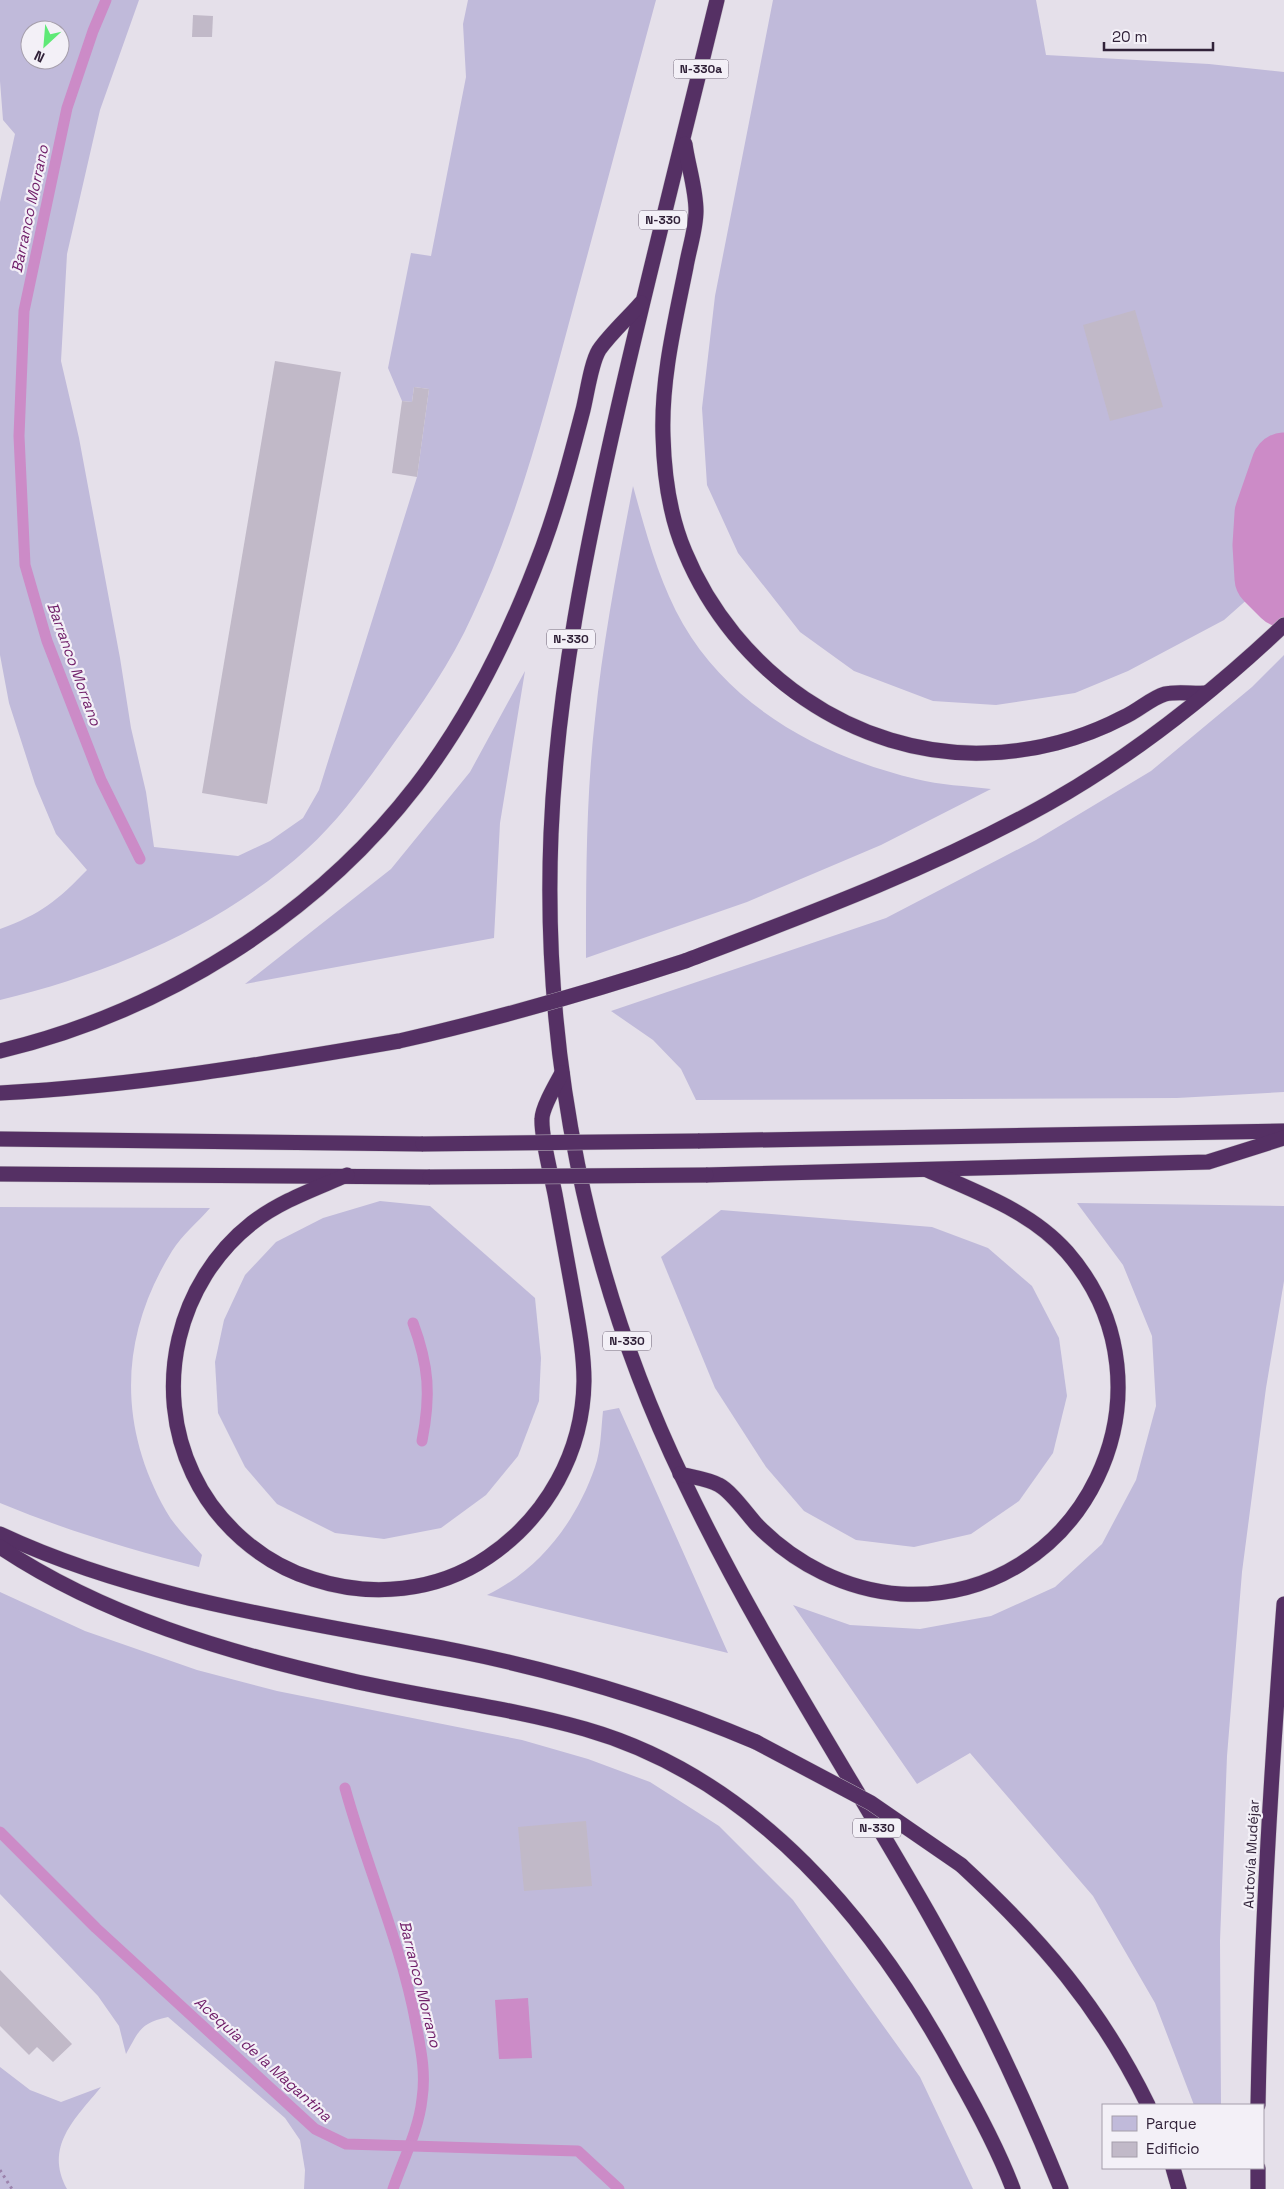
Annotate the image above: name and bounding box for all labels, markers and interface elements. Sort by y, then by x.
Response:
north arrow [20,20,70,70]
scale bar [1104,20,1213,52]
text: 20 m [1112,27,1147,46]
text: N [31,47,47,67]
road number: N-330a [674,60,728,78]
water label: Barranco Morrano [7,143,52,274]
road number: N-330 [639,210,687,230]
water label: Barranco Morrano [43,600,106,729]
road number: N-330 [547,630,595,648]
road number: N-330 [603,1332,651,1350]
street label: Autovía Mudéjar [1239,1799,1263,1909]
road number: N-330 [853,1819,901,1838]
water label: Barranco Morrano [396,1919,446,2050]
water label: Acequia de la Magantina [191,1992,336,2125]
legend [1102,2104,1264,2169]
text: Parque [1146,2114,1197,2133]
text: Edificio [1146,2139,1200,2158]

